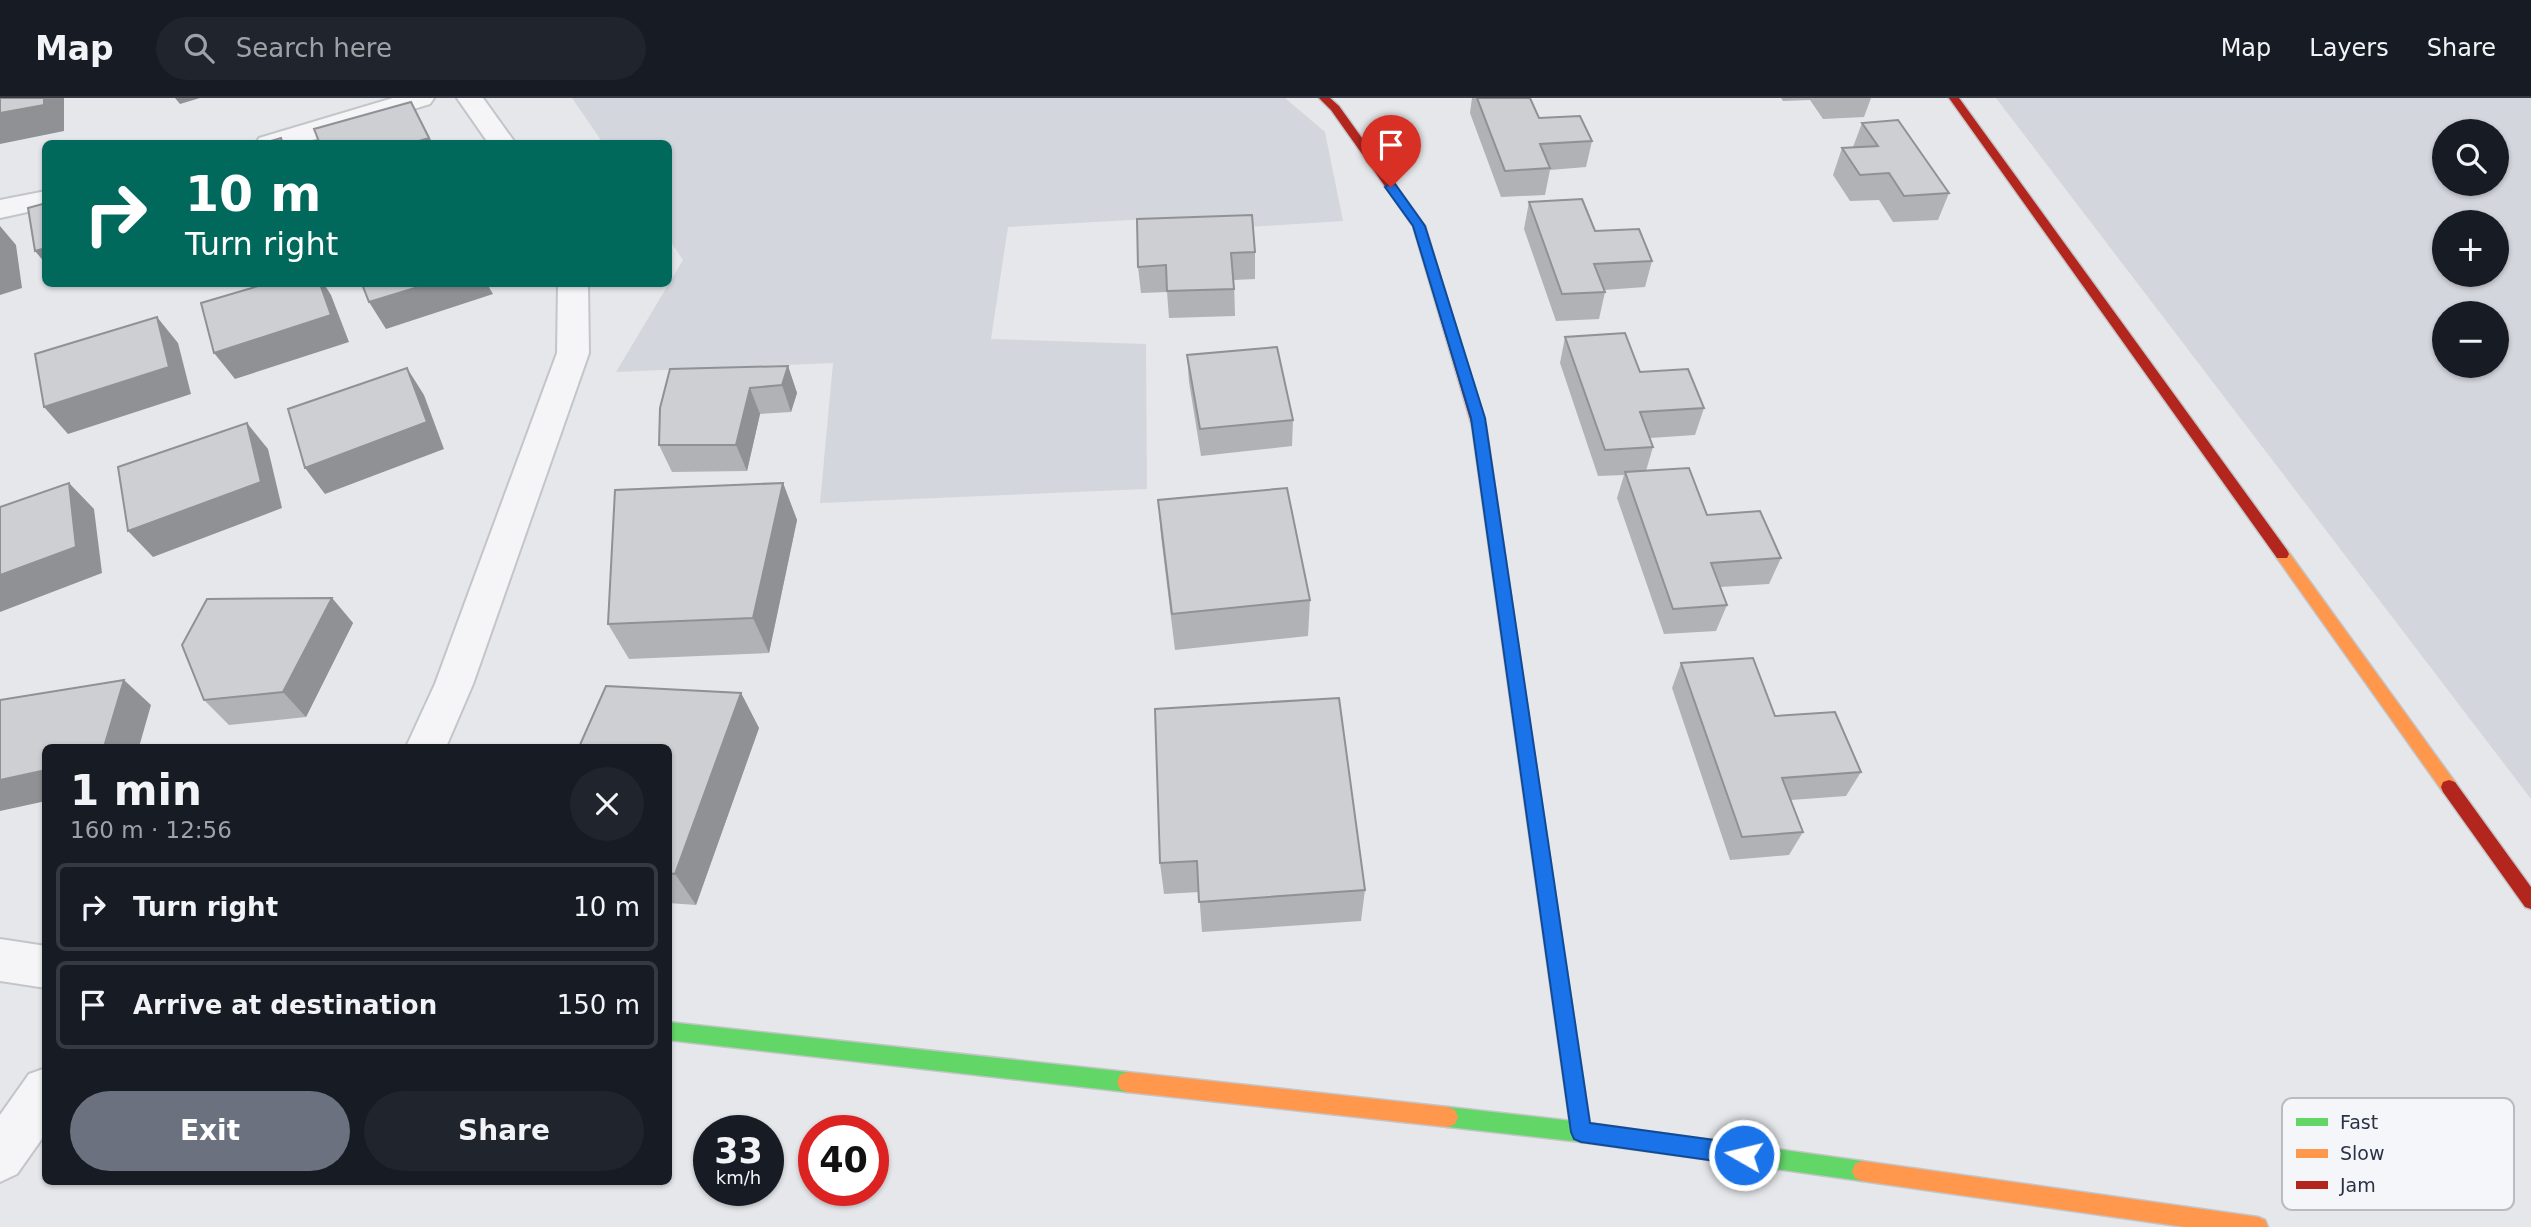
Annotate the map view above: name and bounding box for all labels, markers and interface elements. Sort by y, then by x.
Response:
search box [156,17,646,80]
text: Map [35,29,114,68]
icon: search [180,29,218,67]
text: Search here [236,33,392,63]
text: Map [2221,34,2271,62]
text: Layers [2309,34,2389,62]
text: Share [2427,34,2496,62]
pin [1361,115,1421,187]
map controls [2432,119,2509,378]
button: search [2432,119,2509,196]
icon: arrive [1372,126,1410,164]
text: 10 m [185,166,321,223]
icon: right [70,168,161,259]
button: + [2432,210,2509,287]
text: Turn right [185,225,338,263]
button: − [2432,301,2509,378]
text: 1 min [70,766,202,815]
button: close [570,767,644,841]
text: 160 m · 12:56 [70,817,232,843]
icon: right [74,888,112,926]
text: Turn right [133,892,278,922]
text: 10 m [573,892,640,922]
icon: arrive [74,986,112,1024]
text: Arrive at destination [133,990,437,1020]
text: 150 m [557,990,640,1020]
button: Exit [70,1091,350,1171]
button: Share [364,1091,644,1171]
legend [2282,1098,2514,1210]
text: Fast [2340,1111,2378,1133]
speed limit sign: 40 [798,1115,889,1206]
position arrow [1707,1118,1781,1192]
text: 33 [714,1131,763,1171]
text: Slow [2340,1142,2385,1164]
text: km/h [716,1167,761,1188]
text: Jam [2339,1174,2376,1196]

